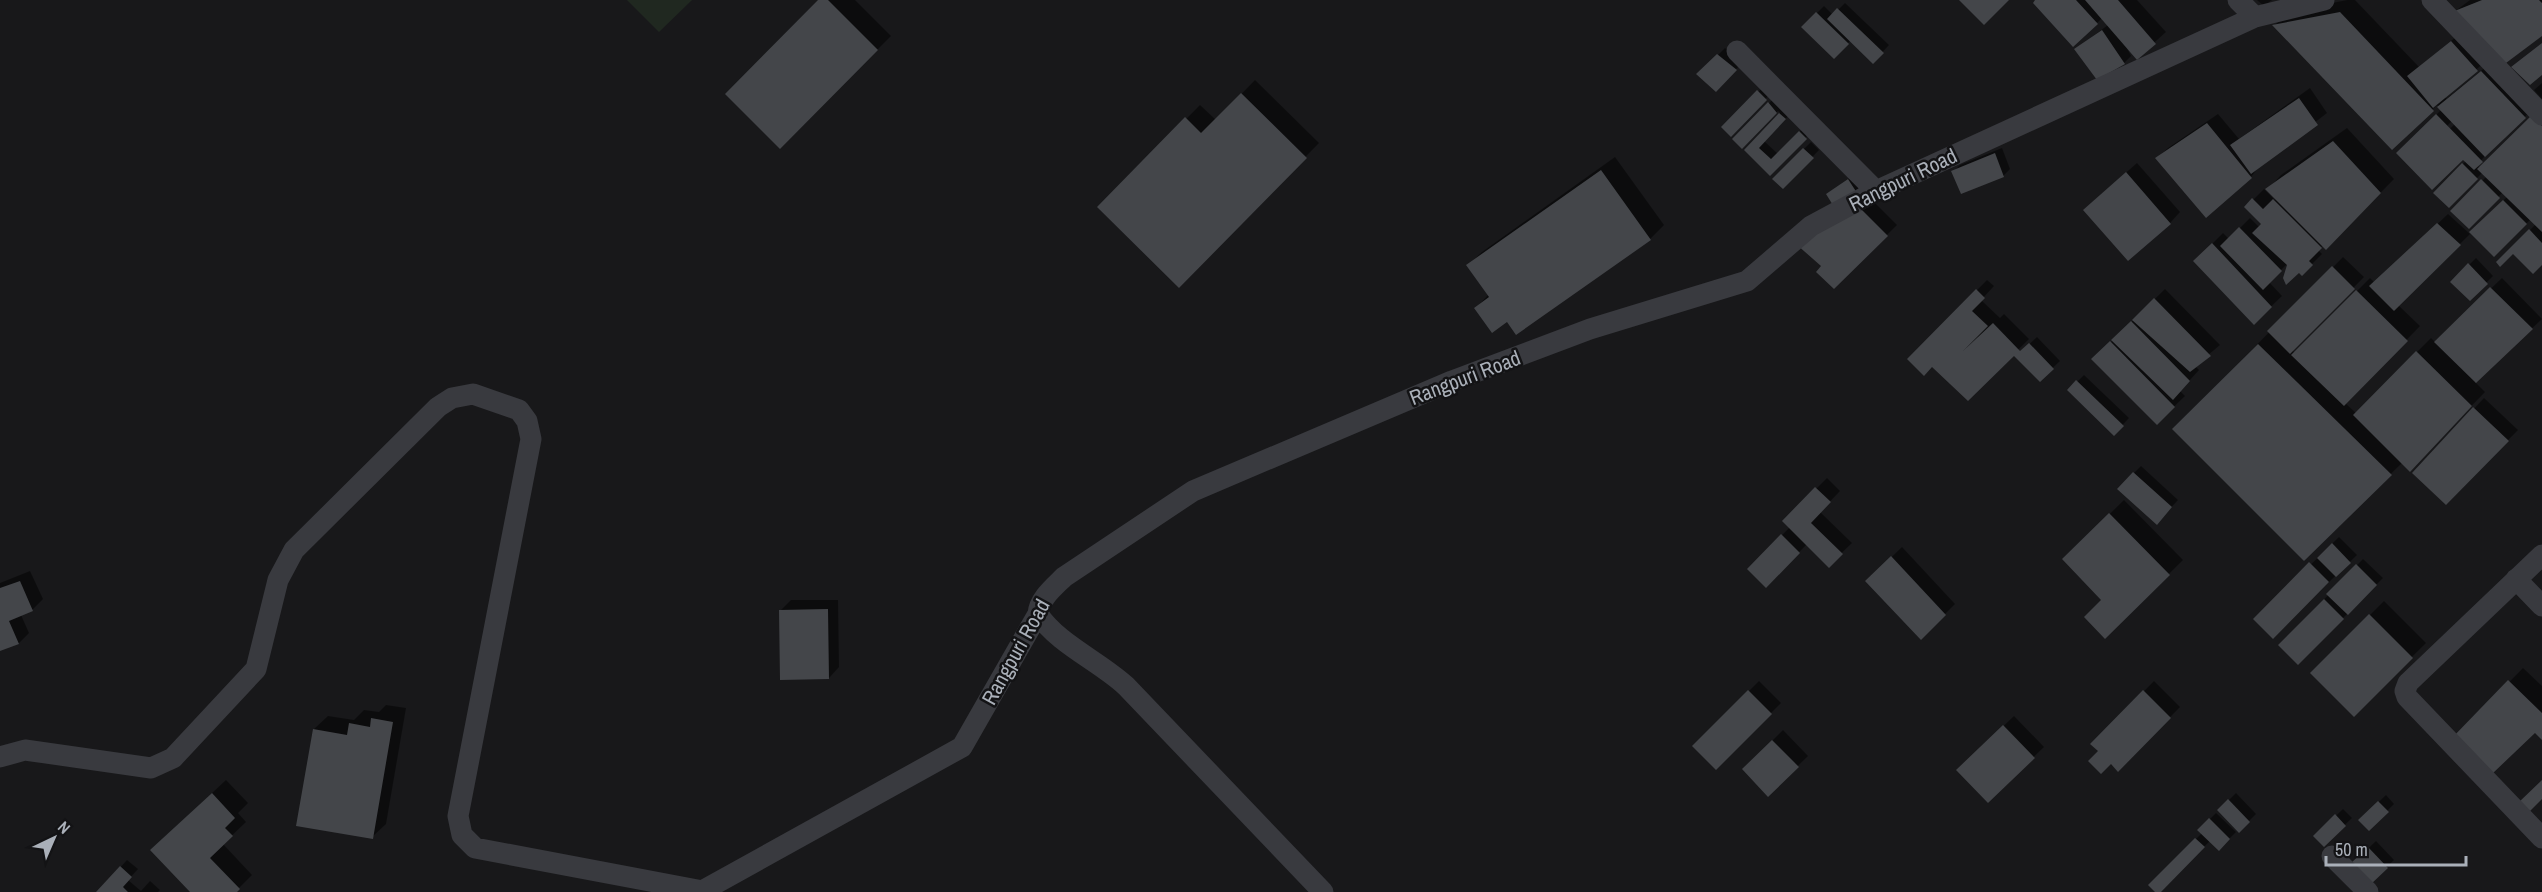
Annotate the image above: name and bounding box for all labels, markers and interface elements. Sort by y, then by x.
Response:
street label: Rangpuri Road [1844,141,1962,218]
street label: Rangpuri Road [1405,343,1525,412]
street label: Rangpuri Road [975,594,1057,710]
north arrow [24,808,84,868]
text: N [53,816,75,838]
scale bar [2326,829,2466,867]
text: 50 m [2335,837,2368,862]

